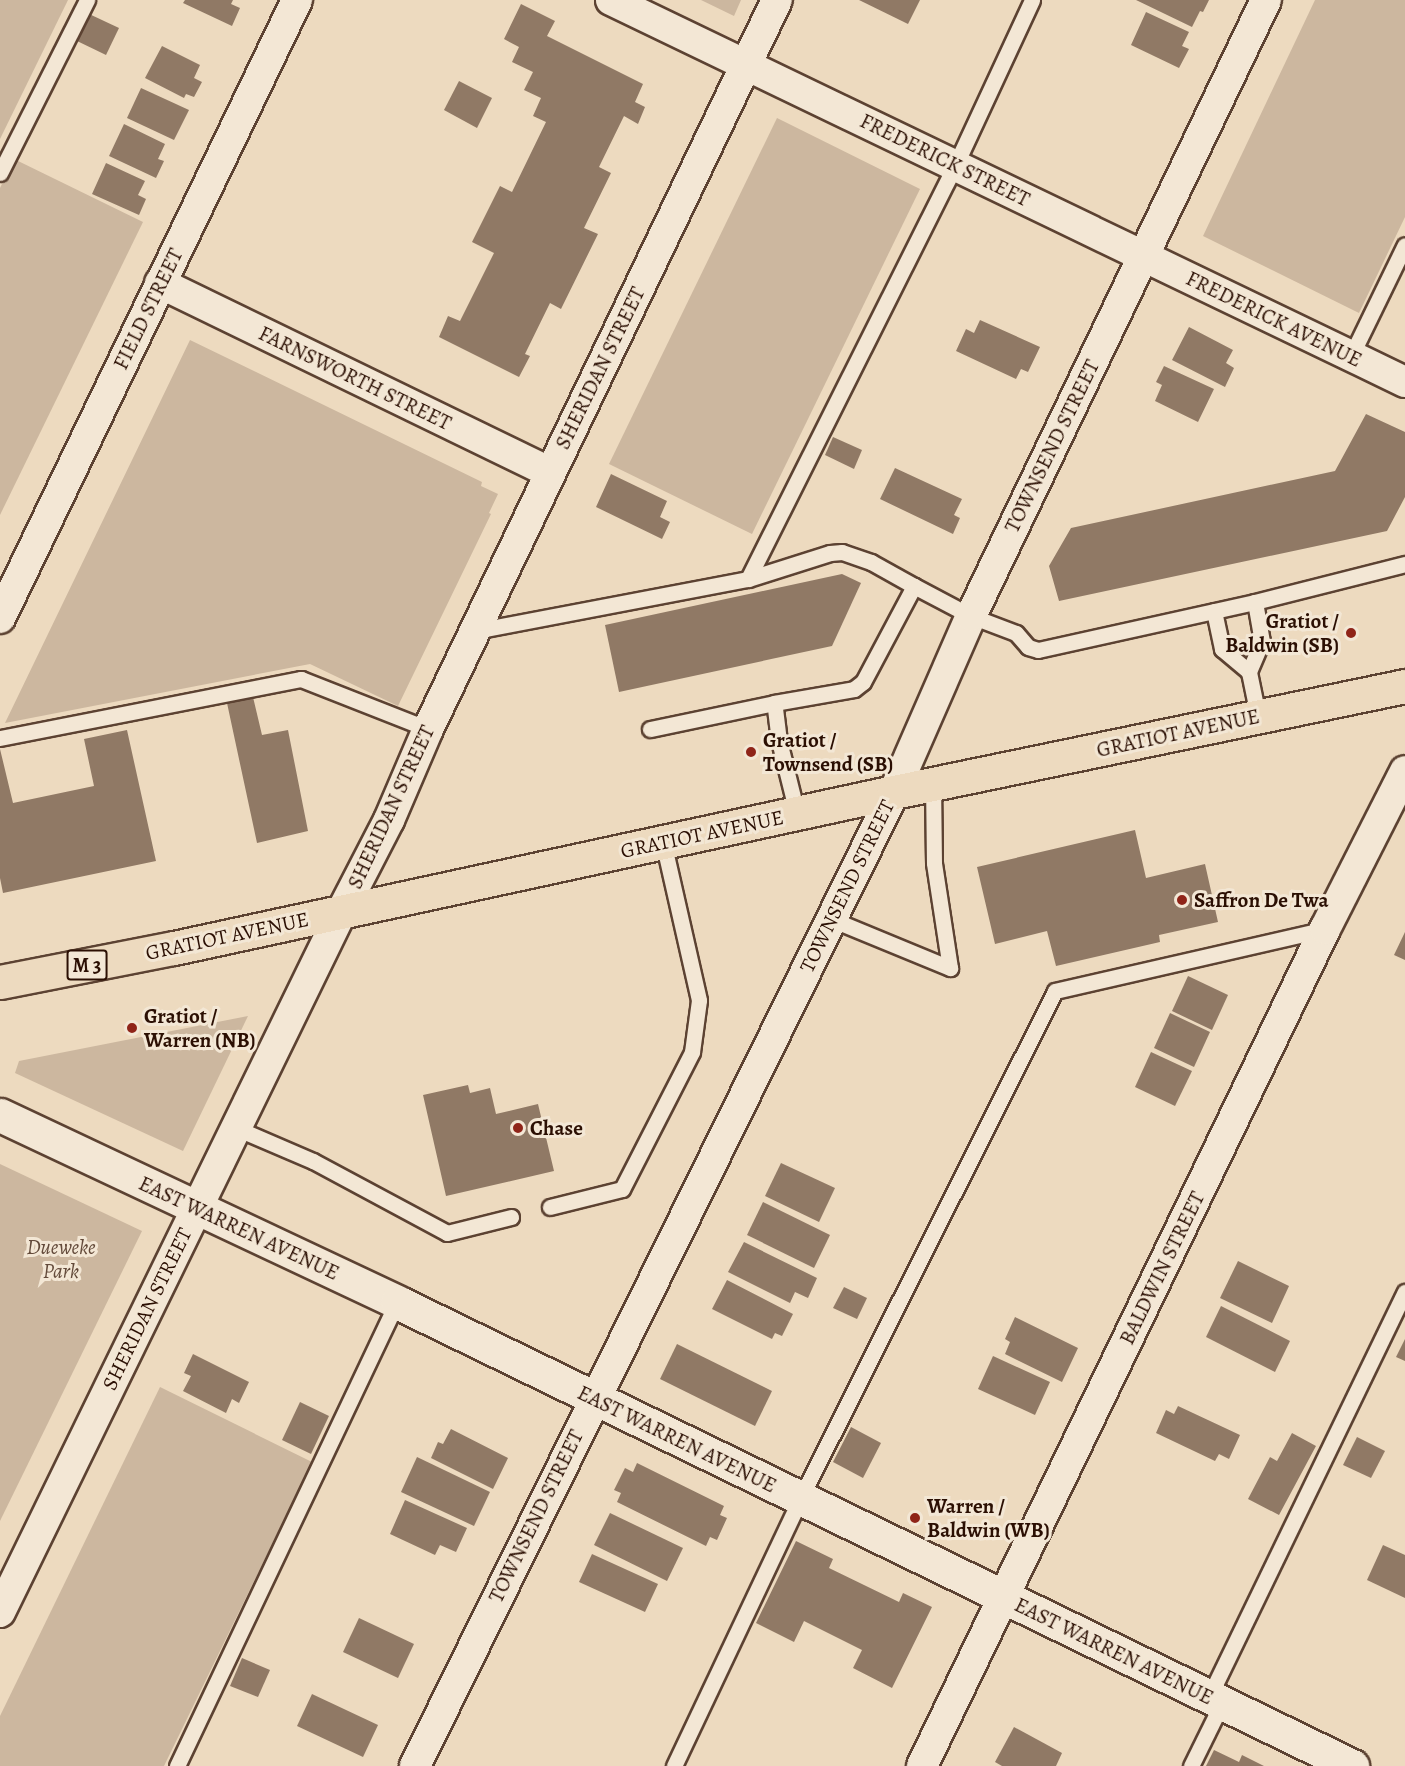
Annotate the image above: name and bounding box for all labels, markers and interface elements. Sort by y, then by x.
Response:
street label: FREDERICK STREET [856,108,1034,212]
street label: FIELD STREET [108,244,188,374]
street label: FREDERICK AVENUE [1182,265,1366,373]
street label: SHERIDAN STREET [550,283,650,453]
street label: FARNSWORTH STREET [255,320,455,436]
street label: TOWNSEND STREET [999,356,1105,536]
place label: Gratiot / Baldwin (SB) [1225,608,1339,658]
marker: Gratiot / Baldwin (SB) [1344,626,1358,640]
street label: GRATIOT AVENUE [1094,703,1262,763]
street label: SHERIDAN STREET [342,721,440,893]
place label: Gratiot / Townsend (SB) [763,727,893,777]
marker: Gratiot / Townsend (SB) [744,745,758,759]
street label: TOWNSEND STREET [794,796,900,976]
street label: GRATIOT AVENUE [618,804,786,864]
place label: Saffron De Twa [1194,887,1329,913]
marker: Saffron De Twa [1175,893,1189,907]
street label: GRATIOT AVENUE [143,906,311,966]
road number: M 3 [66,948,108,982]
place label: Gratiot / Warren (NB) [144,1003,256,1053]
marker: Gratiot / Warren (NB) [125,1021,139,1035]
place label: Chase [530,1115,583,1141]
marker: Chase [511,1121,525,1135]
street label: EAST WARREN AVENUE [135,1170,343,1286]
street label: BALDWIN STREET [1114,1187,1210,1349]
street label: SHERIDAN STREET [97,1224,197,1394]
park label: Dueweke Park [26,1234,96,1284]
street label: EAST WARREN AVENUE [573,1380,781,1498]
street label: TOWNSEND STREET [483,1426,589,1606]
place label: Warren / Baldwin (WB) [927,1493,1050,1543]
marker: Warren / Baldwin (WB) [908,1511,922,1525]
street label: EAST WARREN AVENUE [1010,1592,1218,1710]

